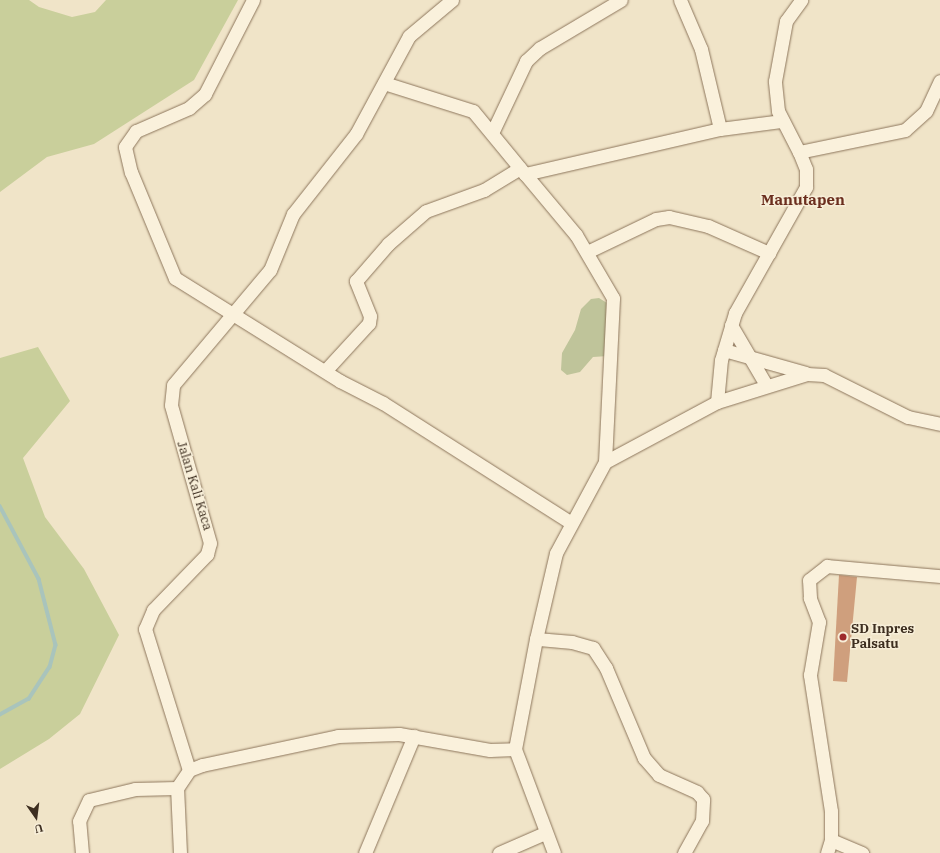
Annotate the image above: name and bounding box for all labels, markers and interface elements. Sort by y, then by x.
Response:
district label: Manutapen [761,191,845,209]
street label: Jalan Kali Kaca [173,440,215,532]
place label: SD Inpres Palsatu [851,622,914,653]
marker: SD Inpres Palsatu [838,632,848,642]
north arrow [16,797,56,837]
text: U [33,821,45,836]

